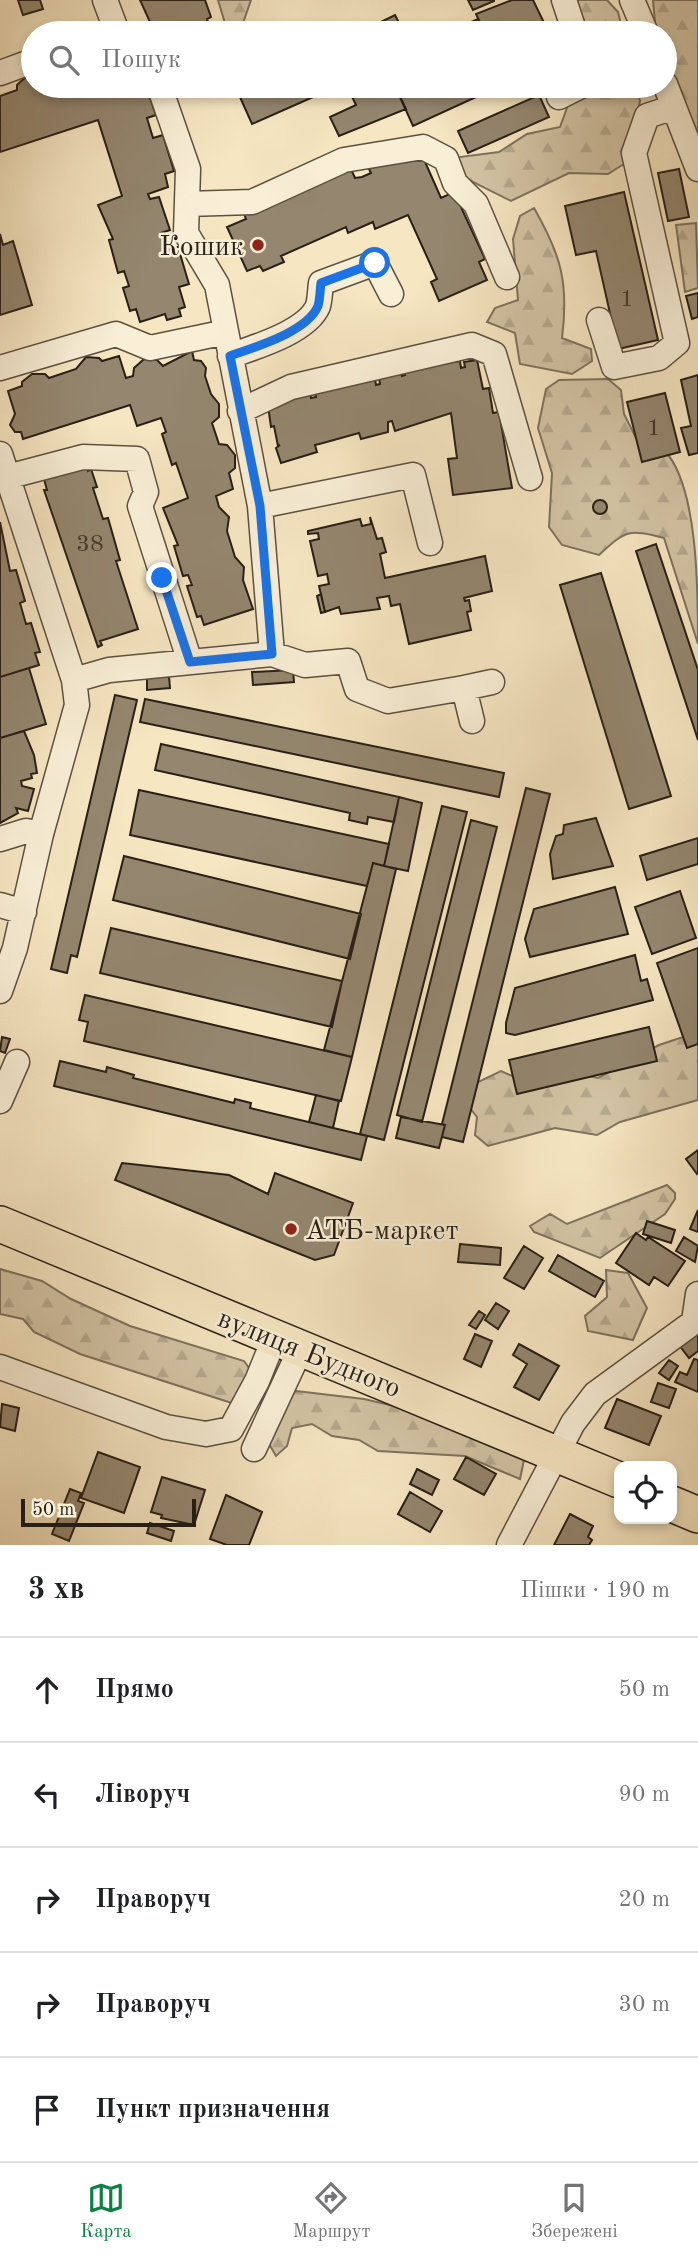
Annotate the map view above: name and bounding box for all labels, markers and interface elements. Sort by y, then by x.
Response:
search box [21,21,677,98]
icon: search [45,41,83,79]
text: Пошук [101,47,181,73]
place label: Кошик [159,234,244,262]
marker: Кошик [250,237,266,253]
route start [359,247,390,278]
house number: 1 [620,288,634,312]
house number: 1 [647,417,661,441]
house number: 38 [76,533,104,557]
route end [146,562,177,593]
place label: АТБ-маркет [305,1218,459,1246]
marker: АТБ-маркет [283,1221,299,1237]
street label: вулиця Будного [213,1305,404,1404]
map controls [614,1461,677,1524]
button: locate [614,1461,677,1524]
scale bar [21,1496,196,1528]
text: 50 m [32,1501,74,1520]
text: 3 хв [28,1575,84,1605]
text: Пішки · 190 m [520,1579,670,1602]
icon: ahead [28,1671,66,1709]
text: Прямо [95,1677,174,1703]
text: 50 m [619,1678,670,1701]
icon: left [28,1776,66,1814]
text: Ліворуч [95,1782,190,1808]
text: 90 m [619,1783,670,1806]
icon: right [28,1881,66,1919]
text: Праворуч [95,1887,211,1913]
text: 20 m [619,1888,670,1911]
icon: right [28,1986,66,2024]
text: Праворуч [95,1992,211,2018]
text: 30 m [619,1993,670,2016]
icon: arrive [28,2091,66,2129]
text: Пункт призначення [95,2097,330,2123]
tab: Карта [80,2179,132,2244]
tab: Маршрут [292,2179,370,2244]
tab: Збережені [531,2179,618,2244]

